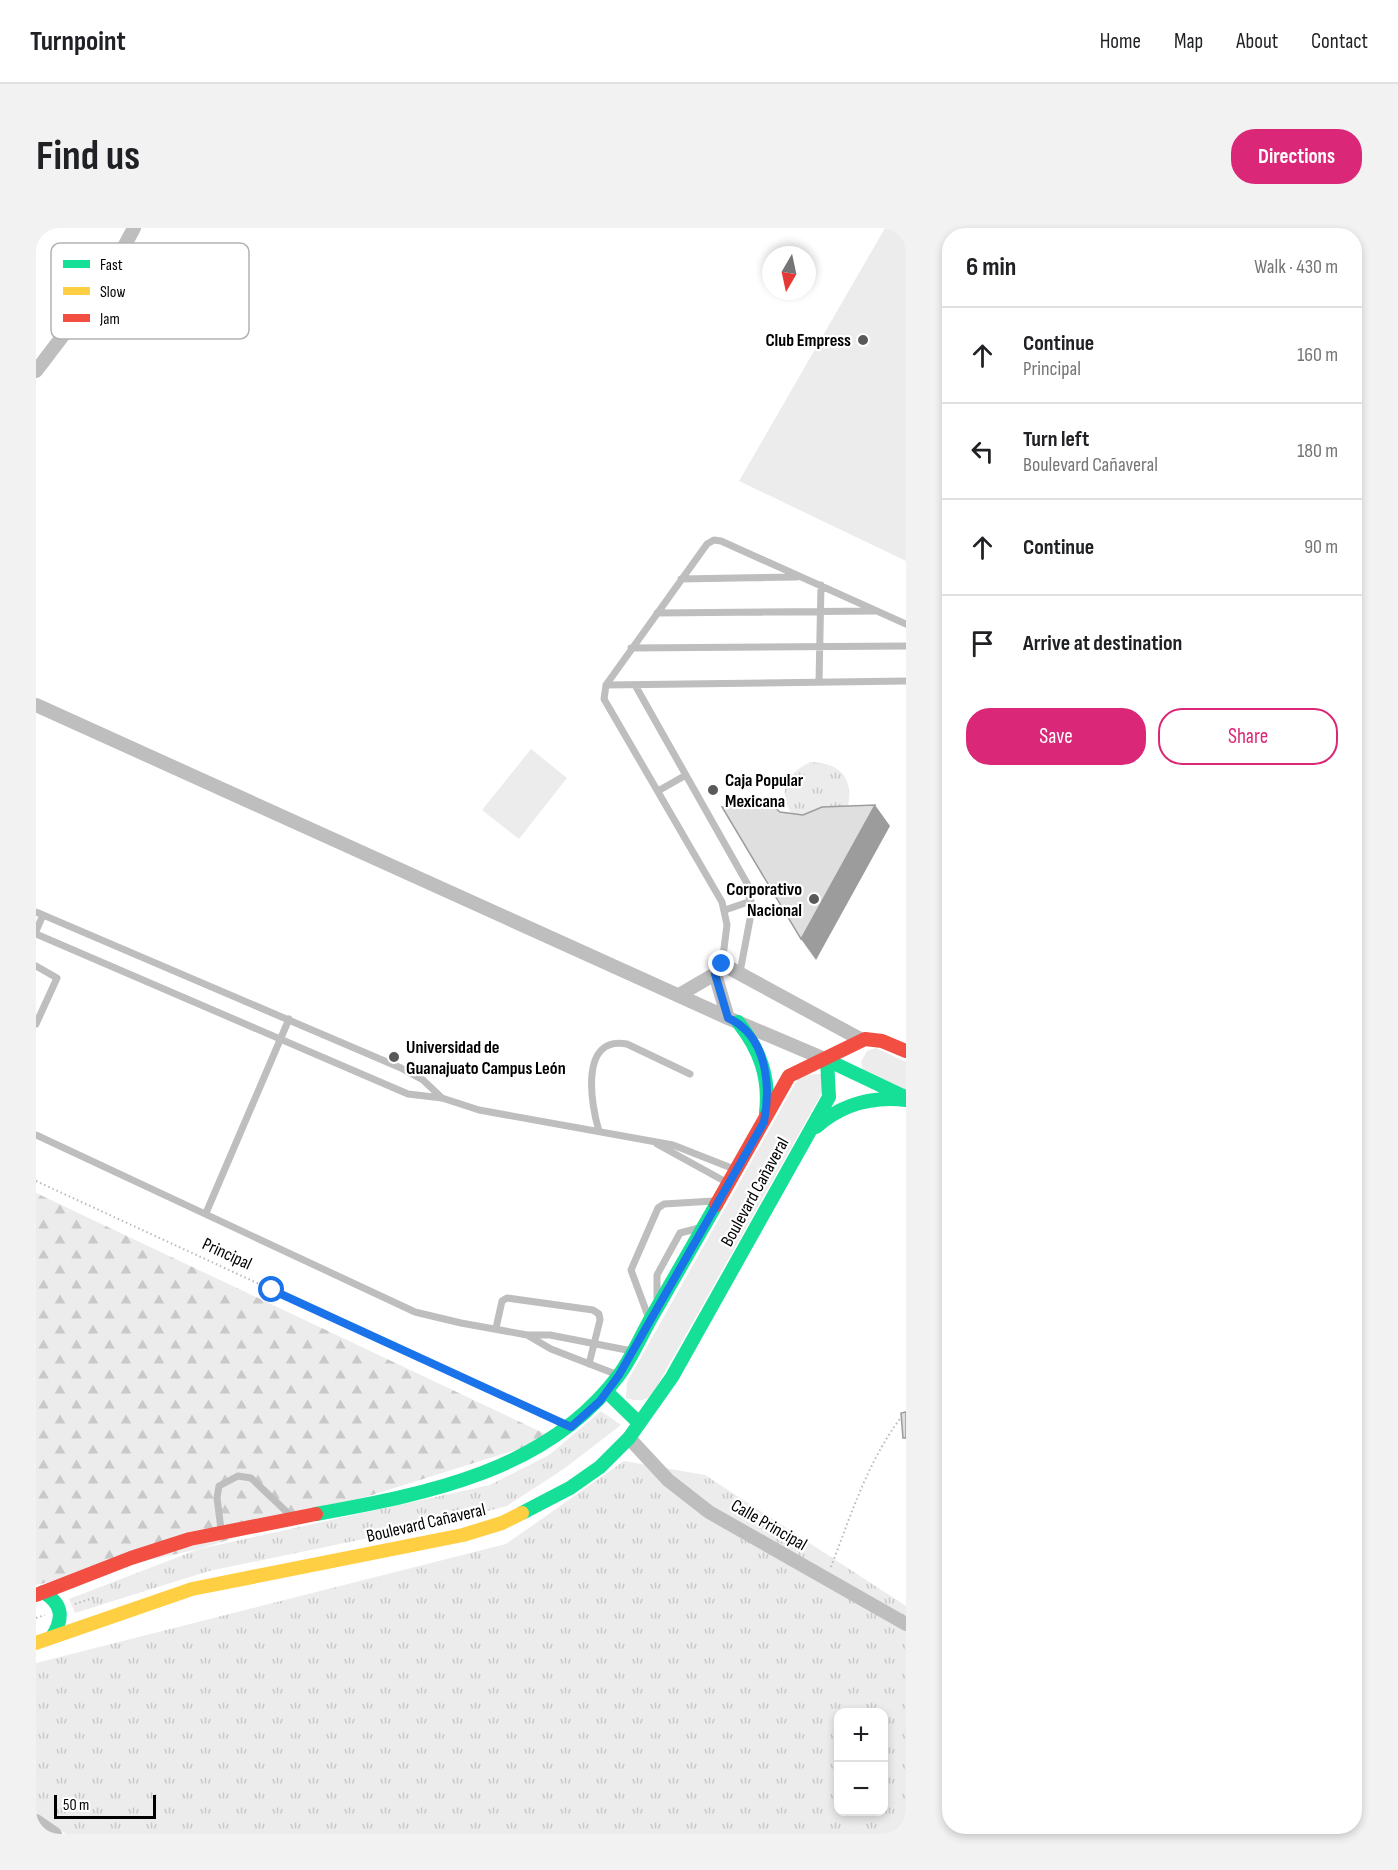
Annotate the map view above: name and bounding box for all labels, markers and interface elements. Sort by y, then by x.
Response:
text: Turnpoint [30,25,126,58]
text: Home [1100,29,1141,54]
text: Map [1174,29,1203,54]
text: About [1236,29,1278,54]
text: Contact [1311,29,1368,54]
button: Directions [1231,129,1362,184]
text: Find us [36,131,140,182]
legend [51,243,249,339]
north arrow [762,246,816,300]
text: 6 min [966,252,1016,283]
text: Walk · 430 m [1254,255,1338,279]
text: Fast [100,256,123,275]
text: Slow [100,283,125,302]
text: Jam [99,310,120,329]
place label: Club Empress [765,330,851,351]
text: Continue [1023,330,1094,357]
marker: Club Empress [856,333,870,347]
icon: ahead [966,339,999,372]
text: 160 m [1297,343,1338,367]
text: Principal [1023,357,1081,381]
text: Turn left [1023,426,1089,453]
icon: left [966,435,999,468]
text: 180 m [1297,439,1338,463]
text: Boulevard Cañaveral [1023,453,1158,477]
icon: ahead [966,531,999,564]
text: Continue [1023,534,1094,561]
text: 90 m [1304,535,1338,559]
icon: arrive [966,627,999,660]
text: Arrive at destination [1023,630,1182,657]
button: Save [966,708,1146,765]
button: Share [1158,708,1338,765]
place label: Caja Popular Mexicana [725,770,804,812]
marker: Caja Popular Mexicana [706,783,720,797]
place label: Corporativo Nacional [726,879,802,921]
marker: Corporativo Nacional [807,892,821,906]
route end [708,950,734,976]
place label: Universidad de Guanajuato Campus León [406,1037,566,1079]
marker: Universidad de Guanajuato Campus León [387,1050,401,1064]
street label: Boulevard Cañaveral [716,1134,794,1250]
street label: Principal [199,1233,255,1275]
route start [258,1276,284,1302]
street label: Calle Principal [727,1495,811,1555]
street label: Boulevard Cañaveral [364,1499,488,1547]
map controls [834,1708,888,1816]
button: + [834,1708,888,1762]
button: − [834,1762,888,1816]
scale bar [54,1792,156,1820]
text: 50 m [63,1796,89,1815]

